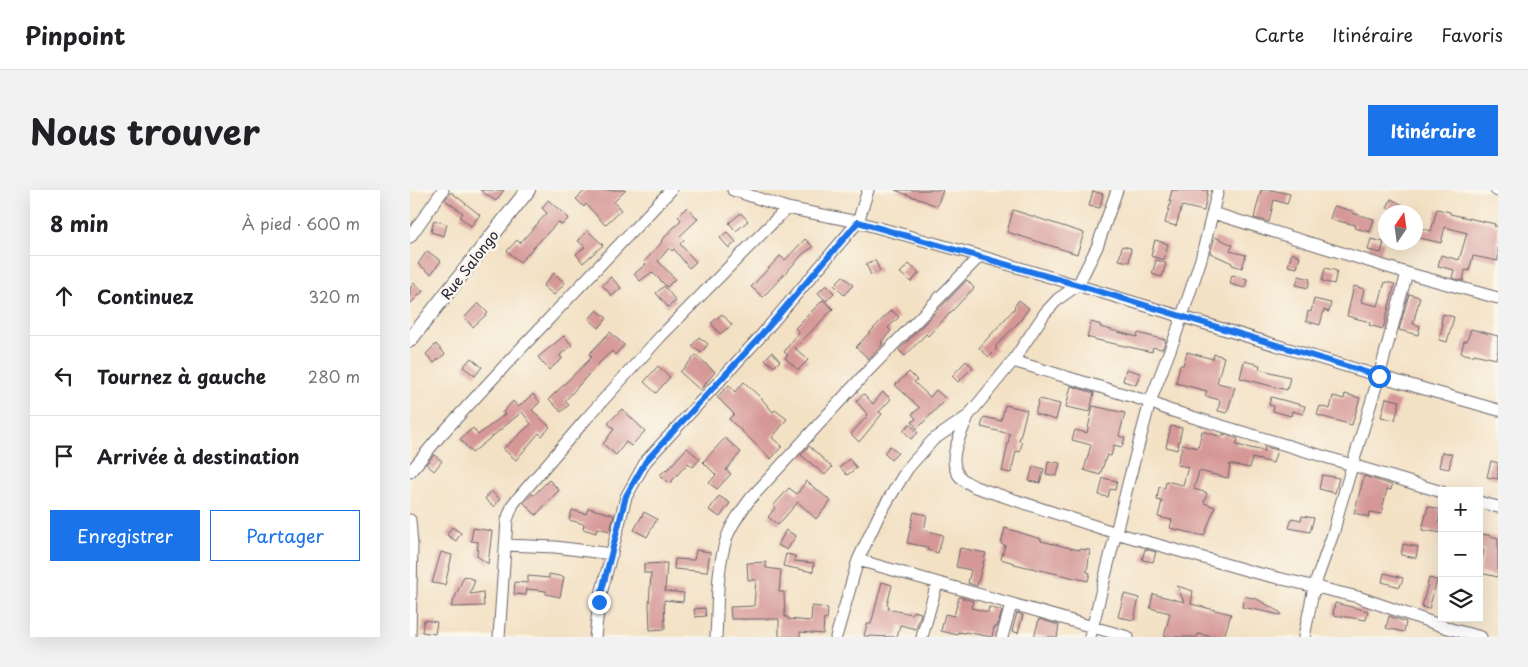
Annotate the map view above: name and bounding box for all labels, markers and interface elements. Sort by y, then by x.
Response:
text: Pinpoint [25,17,126,53]
text: Carte [1254,21,1304,48]
text: Itinéraire [1332,21,1413,48]
text: Favoris [1441,21,1503,48]
text: Nous trouver [30,104,260,157]
button: Itinéraire [1368,105,1498,156]
north arrow [1378,205,1423,250]
text: 8 min [50,207,109,239]
text: À pied · 600 m [242,211,360,235]
street label: Rue Salongo [436,225,503,304]
icon: ahead [50,282,78,310]
text: Continuez [97,282,194,310]
text: 320 m [309,284,360,308]
icon: left [50,362,78,390]
text: Tournez à gauche [97,362,266,390]
text: 280 m [308,364,360,388]
route start [1368,365,1391,388]
icon: arrive [50,442,78,470]
text: Arrivée à destination [97,442,300,470]
map controls [1438,487,1483,622]
button: + [1438,487,1483,532]
button: Enregistrer [50,510,200,561]
button: Partager [210,510,360,561]
button: − [1438,532,1483,577]
button: layers [1438,577,1483,622]
route end [588,591,611,614]

